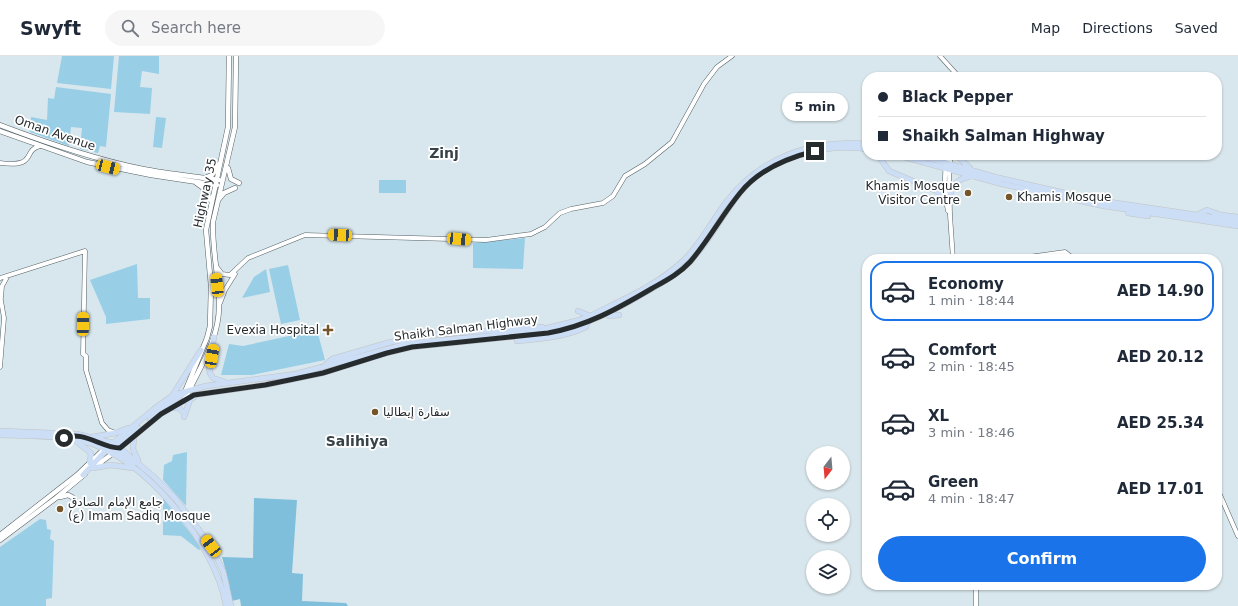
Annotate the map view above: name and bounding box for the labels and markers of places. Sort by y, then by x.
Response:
place label: Khamis Mosque Visitor Centre [866,179,960,207]
marker: Khamis Mosque Visitor Centre [963,188,973,198]
place label: Khamis Mosque [1017,190,1111,204]
marker: Khamis Mosque [1004,192,1014,202]
place label: Evexia Hospital [227,323,319,337]
marker: Evexia Hospital [322,324,334,336]
place label: سفارة إيطاليا [383,405,450,420]
marker: سفارة إيطاليا [370,407,380,417]
place label: جامع الإمام الصادق (ع) Imam Sadiq Mosque [68,495,210,523]
marker: جامع الإمام الصادق (ع) Imam Sadiq Mosque [55,504,65,514]

